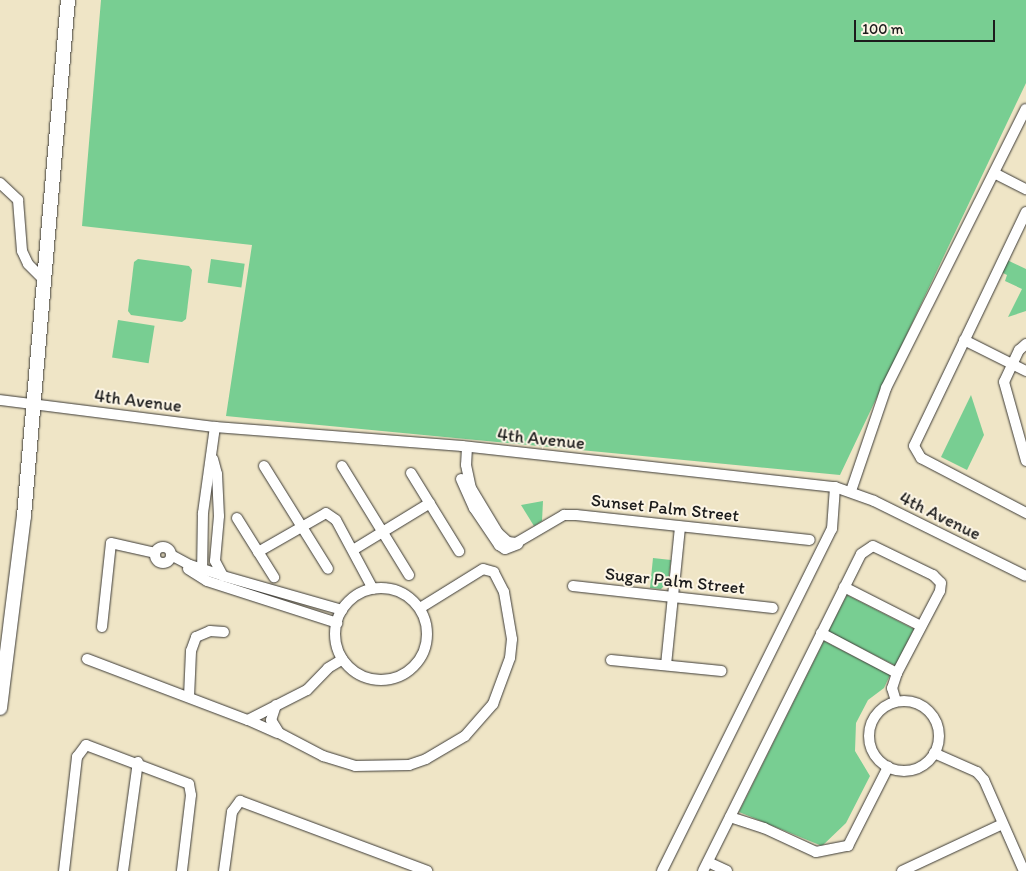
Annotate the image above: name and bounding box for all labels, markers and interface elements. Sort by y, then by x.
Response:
scale bar [856,10,997,42]
text: 100 m [862,20,903,38]
street label: 4th Avenue [93,385,183,417]
street label: 4th Avenue [497,424,585,454]
street label: 4th Avenue [896,487,984,545]
street label: Sunset Palm Street [590,490,740,526]
street label: Sugar Palm Street [605,563,745,599]

